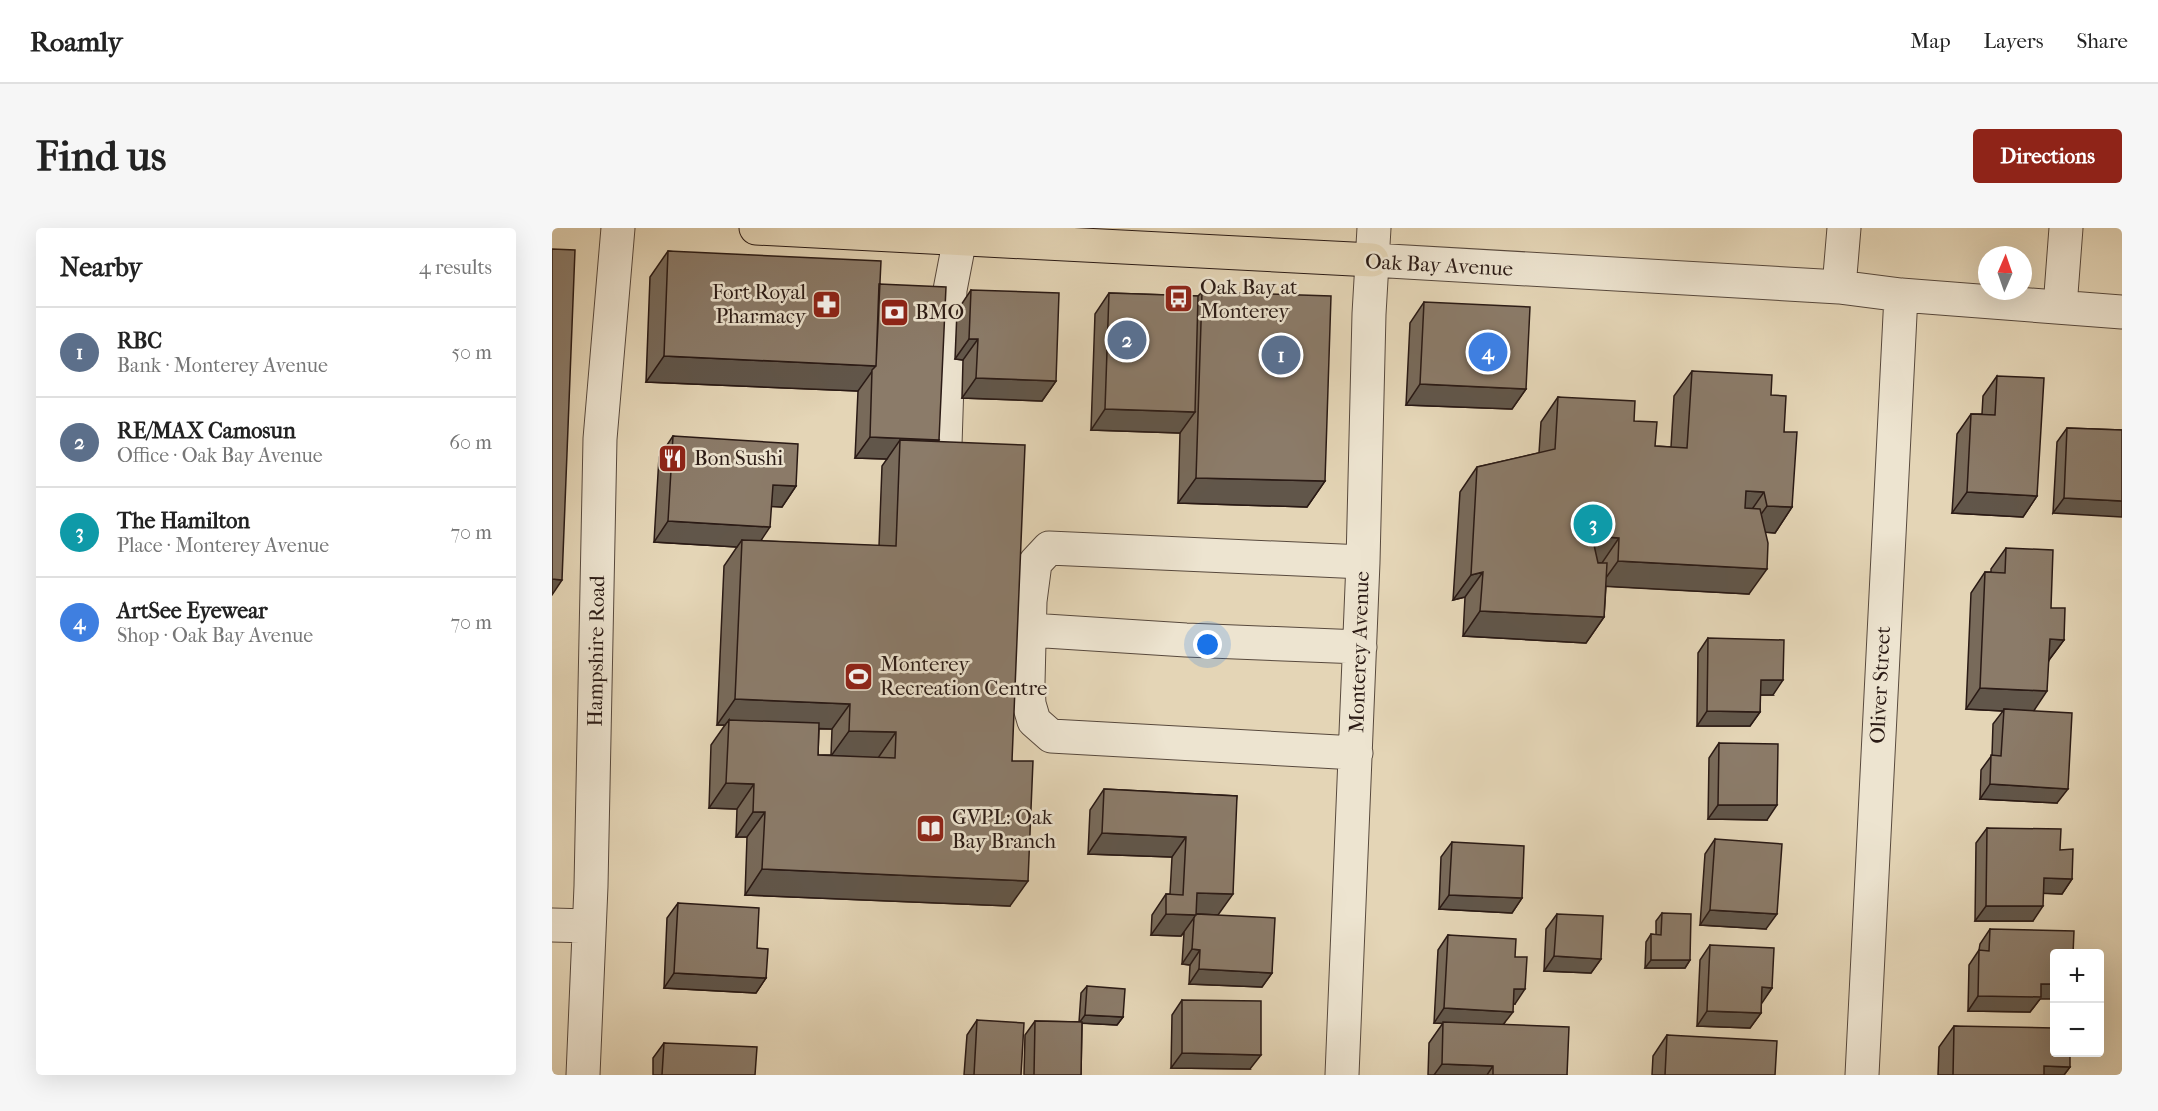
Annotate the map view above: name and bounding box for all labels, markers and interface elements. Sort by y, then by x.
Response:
text: Roamly [30,25,122,58]
text: Map [1910,29,1951,53]
text: Layers [1984,29,2043,53]
text: Share [2076,29,2128,53]
button: Directions [1973,129,2122,183]
text: Find us [36,132,166,181]
north arrow [1978,246,2032,300]
street label: Oak Bay Avenue [1364,249,1514,281]
text: Nearby [60,252,142,283]
text: 4 results [419,256,492,279]
place label: Oak Bay at Monterey [1200,275,1298,323]
place label: Fort Royal Pharmacy [712,280,807,328]
bus stop icon: Oak Bay at Monterey [1163,283,1195,315]
pharmacy icon: Fort Royal Pharmacy [811,288,843,320]
bank icon: BMO [878,296,910,328]
place label: BMO [915,300,964,324]
pin: 2 [1108,318,1146,362]
text: RBC [117,328,162,354]
pin: 4 [1468,330,1508,374]
pin: 1 [1262,332,1300,378]
text: 1 [76,341,83,364]
text: 50 m [451,341,492,364]
text: Bank · Monterey Avenue [117,354,328,377]
text: RE/MAX Camosun [117,418,296,444]
text: 2 [74,431,85,454]
text: 60 m [449,431,492,454]
restaurant icon: Bon Sushi [657,442,689,474]
text: Office · Oak Bay Avenue [117,444,323,467]
place label: Bon Sushi [694,446,783,470]
pin: 3 [1574,502,1612,546]
text: The Hamilton [117,508,250,534]
text: 3 [75,521,84,544]
text: 70 m [450,521,492,544]
text: Place · Monterey Avenue [117,534,329,557]
street label: Monterey Avenue [1344,571,1374,733]
street label: Hampshire Road [583,575,609,727]
text: ArtSee Eyewear [117,598,268,624]
text: 4 [74,611,85,634]
text: 70 m [450,611,492,634]
text: Shop · Oak Bay Avenue [117,624,313,647]
street label: Oliver Street [1865,625,1895,744]
your location [1193,630,1222,659]
place label: Monterey Recreation Centre [880,652,1048,700]
sports icon: Monterey Recreation Centre [843,660,875,692]
place label: GVPL: Oak Bay Branch [952,805,1056,853]
library icon: GVPL: Oak Bay Branch [915,813,947,845]
map controls [2050,949,2104,1057]
button: + [2050,949,2104,1003]
button: − [2050,1003,2104,1057]

